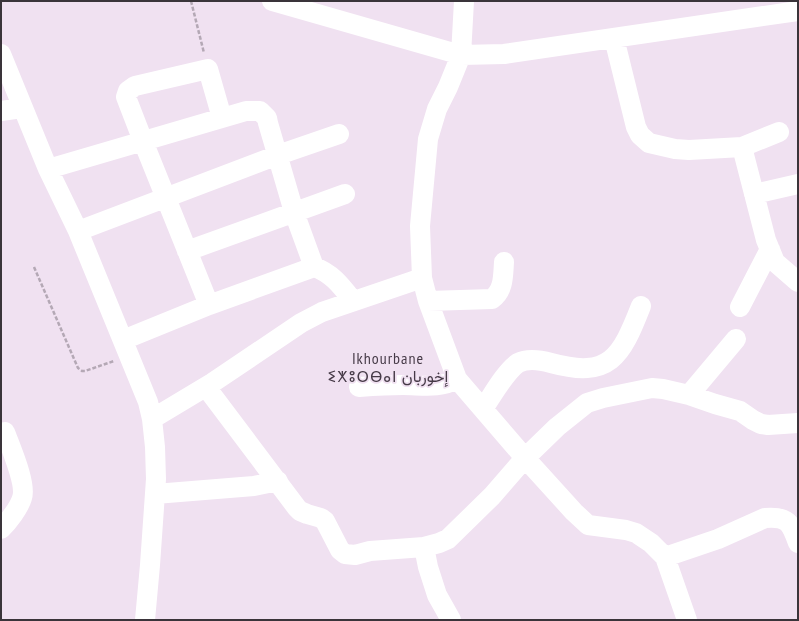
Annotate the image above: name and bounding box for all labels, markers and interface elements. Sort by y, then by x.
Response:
district label: Ikhourbane ⵉⵅⵓⵔⴱⴰⵏ إخوربان [328,348,449,387]

